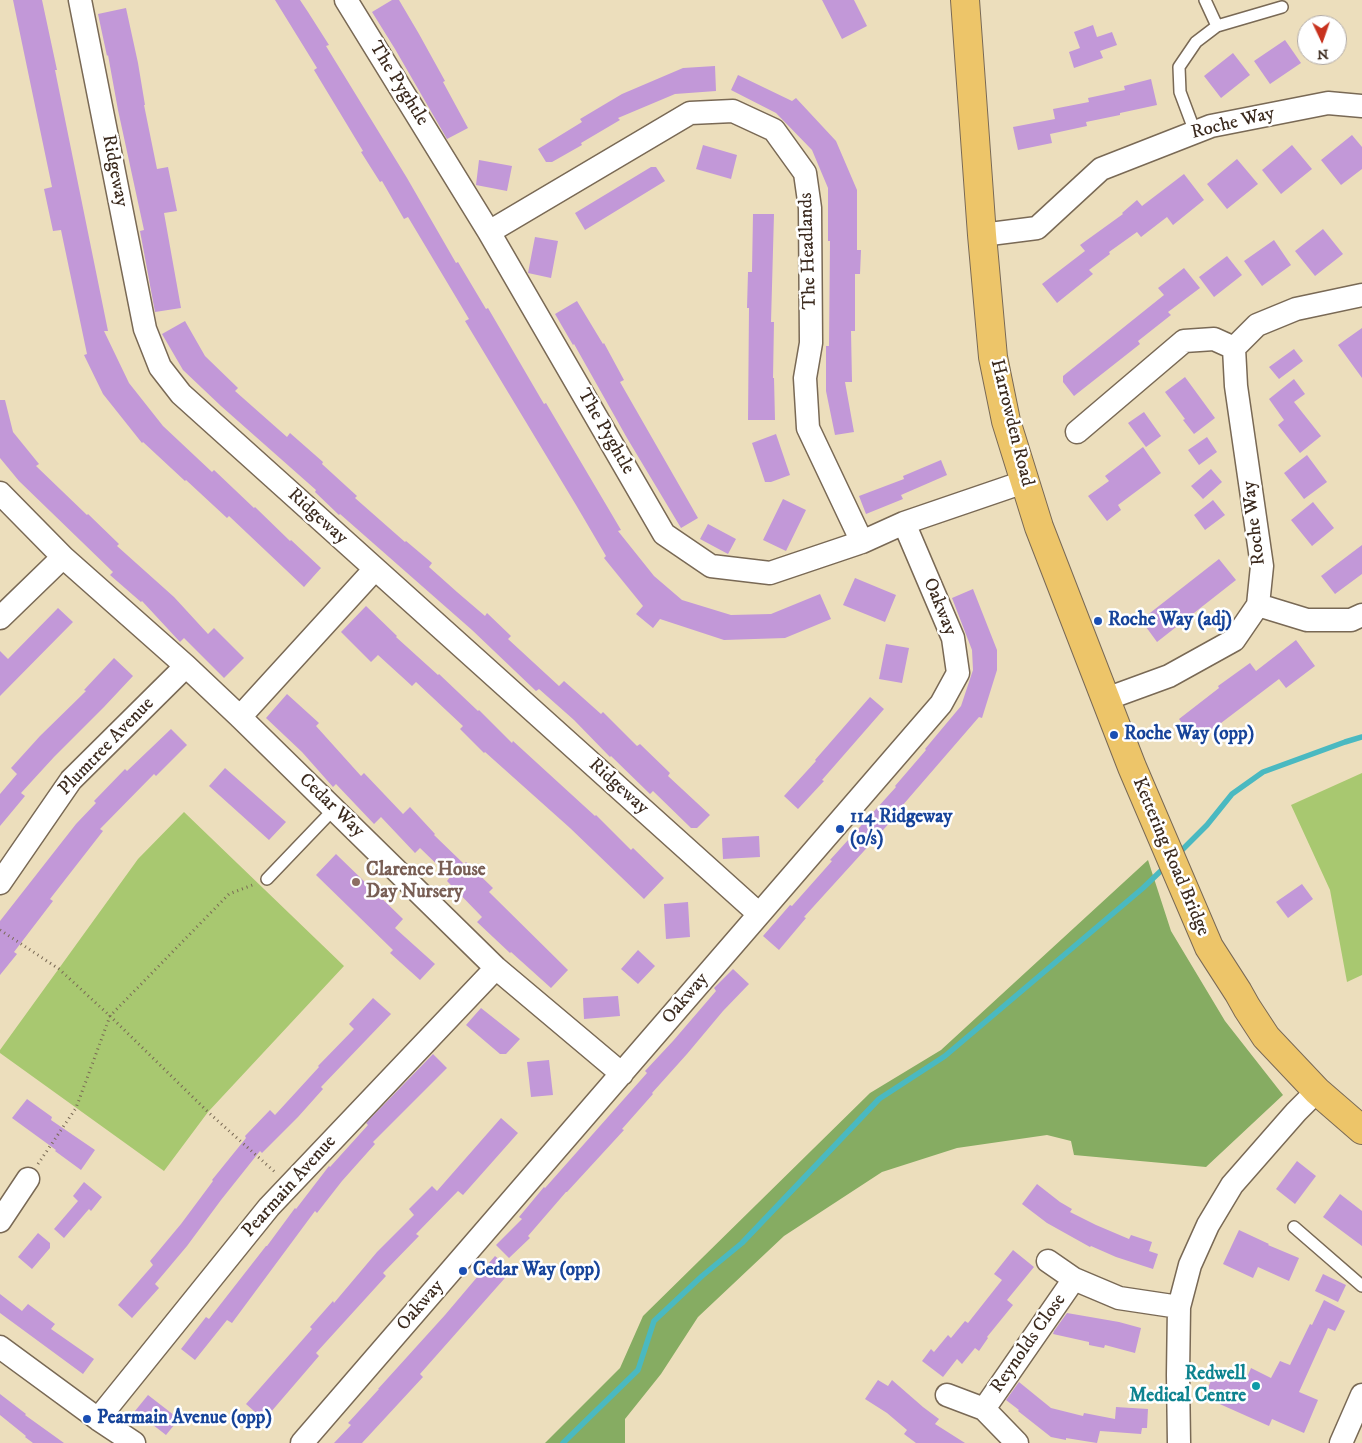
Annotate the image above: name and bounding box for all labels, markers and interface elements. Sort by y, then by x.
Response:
north arrow [1297,15,1347,65]
street label: The Pyghtle [363,38,433,130]
text: N [1317,45,1329,63]
street label: Roche Way [1189,103,1277,145]
street label: Ridgeway [96,133,132,209]
street label: The Headlands [796,192,822,310]
street label: Harrowden Road [984,357,1038,489]
street label: The Pyghtle [571,385,639,479]
street label: Roche Way [1239,479,1271,567]
street label: Ridgeway [282,484,352,550]
street label: Oakway [917,575,961,639]
place label: Roche Way (adj) [1108,610,1232,632]
marker: Roche Way (adj) [1092,615,1104,627]
street label: Plumtree Avenue [54,693,160,801]
place label: Roche Way (opp) [1124,724,1254,746]
marker: Roche Way (opp) [1108,729,1120,741]
street label: Ridgeway [583,754,653,820]
street label: Cedar Way [293,769,369,843]
street label: Kettering Road Bridge [1126,774,1214,940]
place label: 114 Ridgeway (o/s) [850,807,952,851]
marker: 114 Ridgeway (o/s) [834,823,846,835]
place label: Clarence House Day Nursery [366,860,486,904]
marker: Clarence House Day Nursery [350,876,362,888]
street label: Oakway [658,969,714,1029]
street label: Pearmain Avenue [238,1131,342,1243]
place label: Cedar Way (opp) [473,1260,600,1282]
marker: Cedar Way (opp) [457,1265,469,1277]
street label: Oakway [393,1276,449,1336]
street label: Reynolds Close [986,1290,1072,1398]
place label: Redwell Medical Centre [1129,1364,1246,1408]
marker: Redwell Medical Centre [1250,1380,1262,1392]
place label: Pearmain Avenue (opp) [97,1408,272,1430]
marker: Pearmain Avenue (opp) [81,1413,93,1425]

